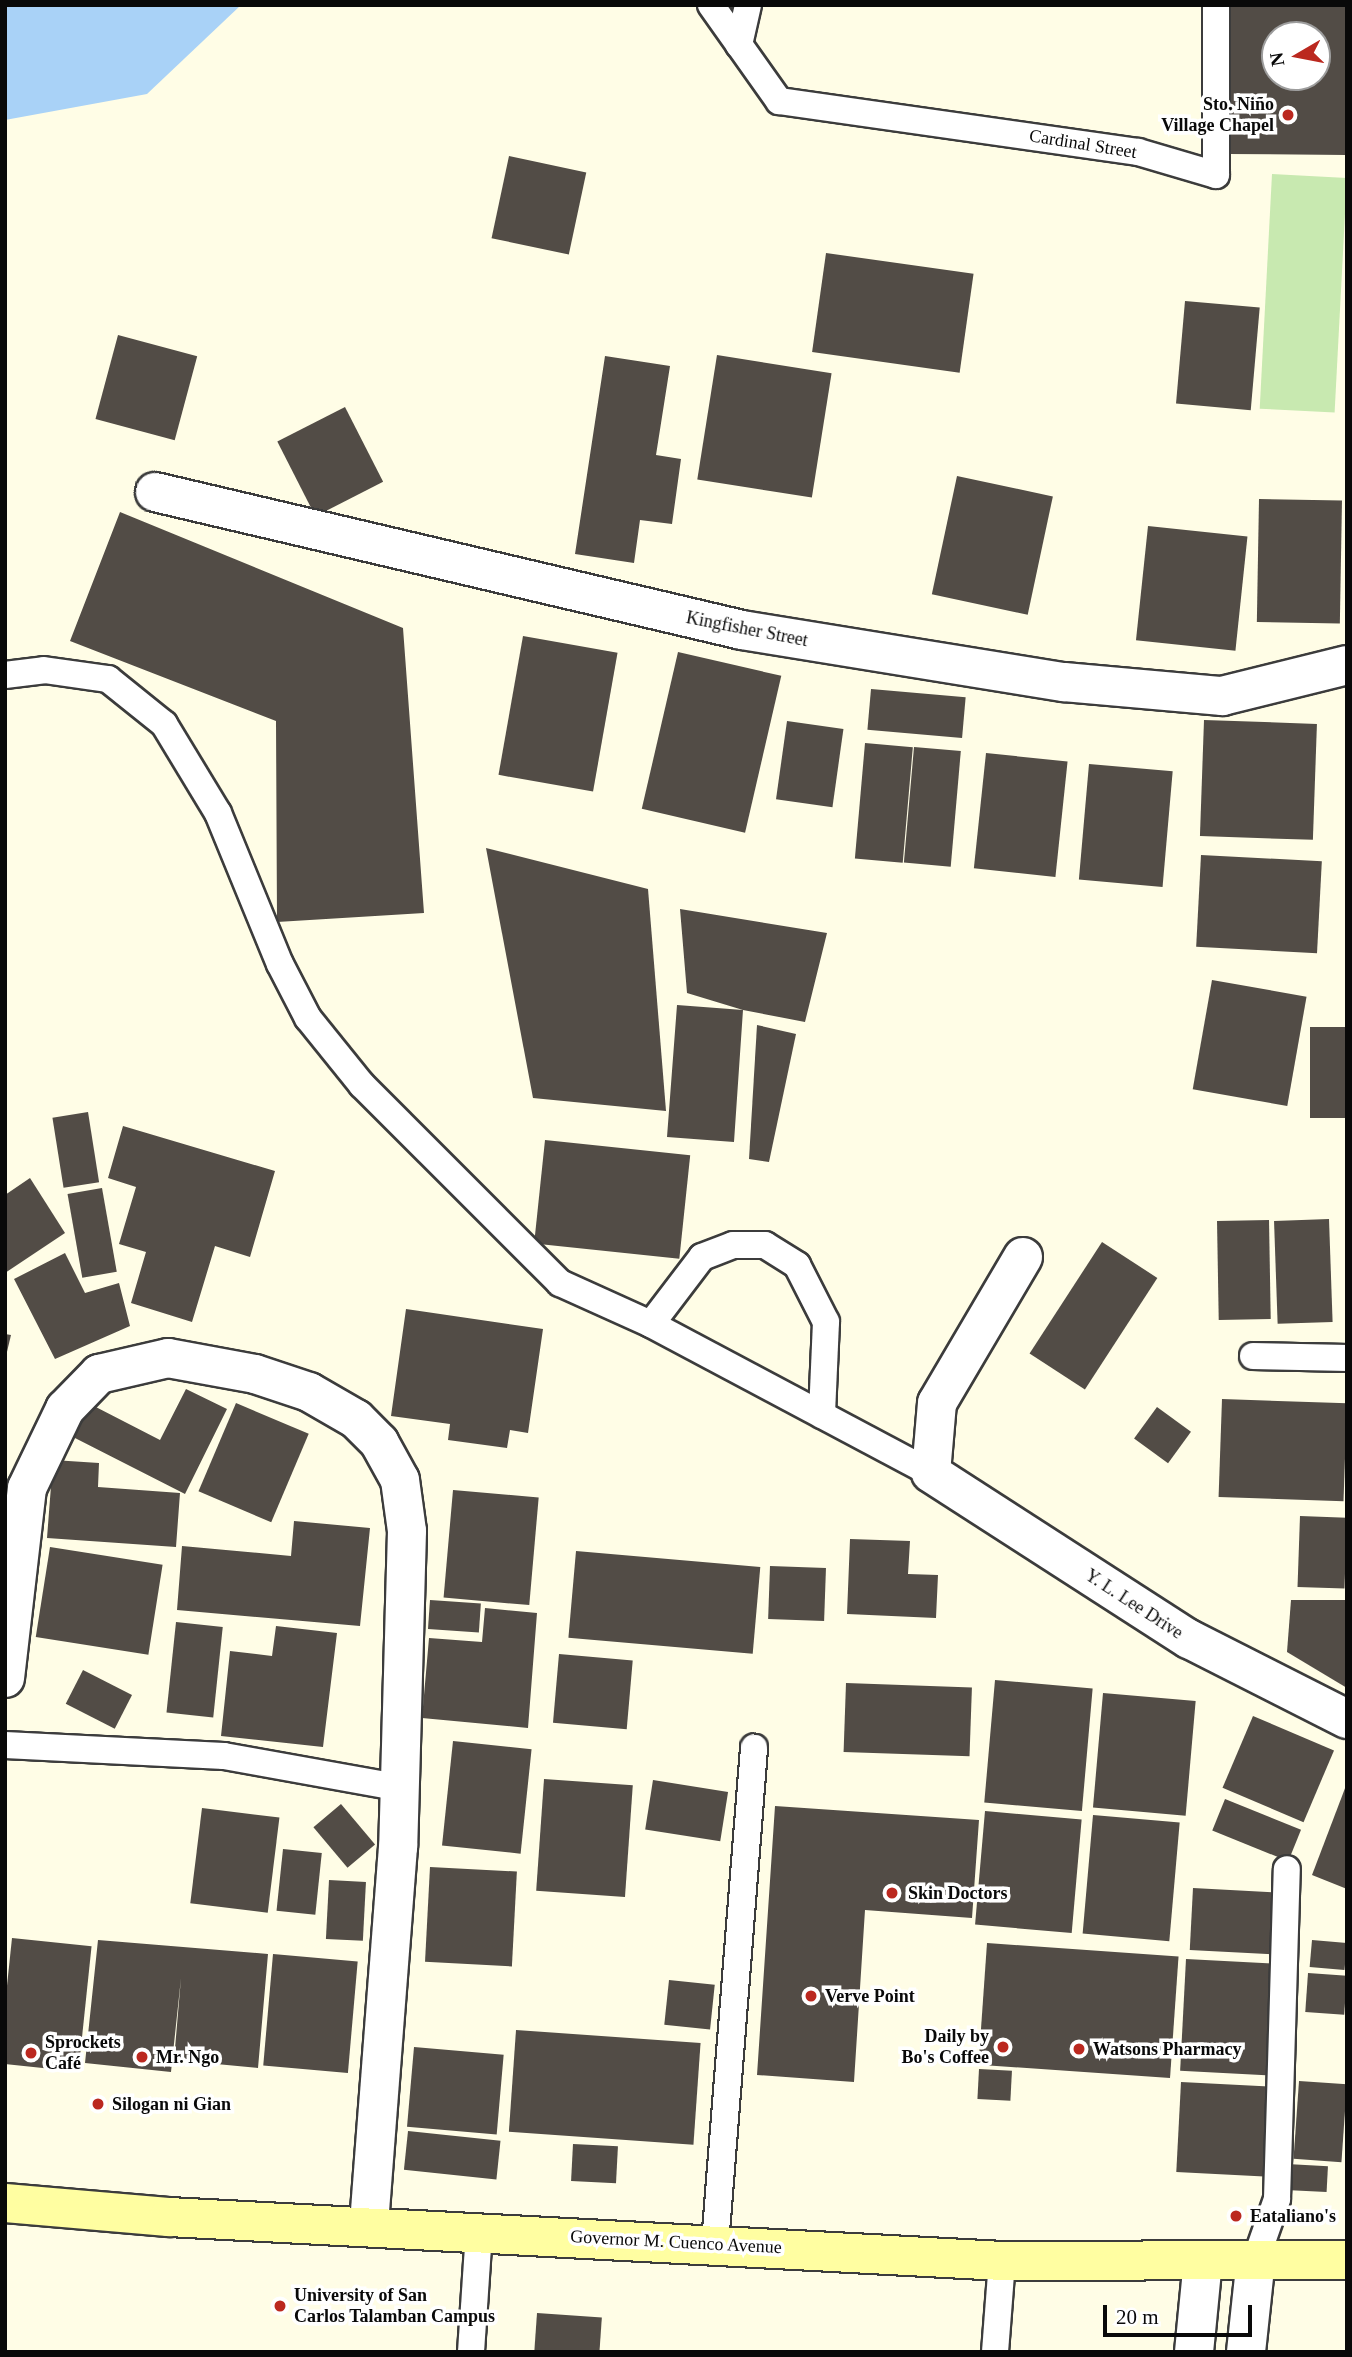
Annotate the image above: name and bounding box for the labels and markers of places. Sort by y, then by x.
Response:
place label: Sto. Niño Village Chapel [1161,94,1274,136]
marker: Sto. Niño Village Chapel [1280,107,1296,123]
place label: Skin Doctors [908,1882,1008,1904]
marker: Skin Doctors [882,1883,902,1903]
place label: Verve Point [825,1985,915,2007]
marker: Verve Point [803,1988,819,2004]
place label: Daily by Bo's Coffee [902,2026,989,2068]
place label: Sprockets Café [45,2032,121,2074]
place label: Watsons Pharmacy [1093,2038,1242,2060]
marker: Daily by Bo's Coffee [995,2039,1011,2055]
marker: Watsons Pharmacy [1071,2041,1087,2057]
marker: Sprockets Café [23,2045,39,2061]
place label: Mr. Ngo [156,2046,219,2068]
marker: Mr. Ngo [134,2049,150,2065]
place label: Silogan ni Gian [112,2093,231,2115]
marker: Silogan ni Gian [90,2096,106,2112]
place label: Eataliano's [1250,2205,1336,2227]
marker: Eataliano's [1228,2208,1244,2224]
place label: University of San Carlos Talamban Campus [294,2285,495,2328]
marker: University of San Carlos Talamban Campus [272,2298,288,2314]

